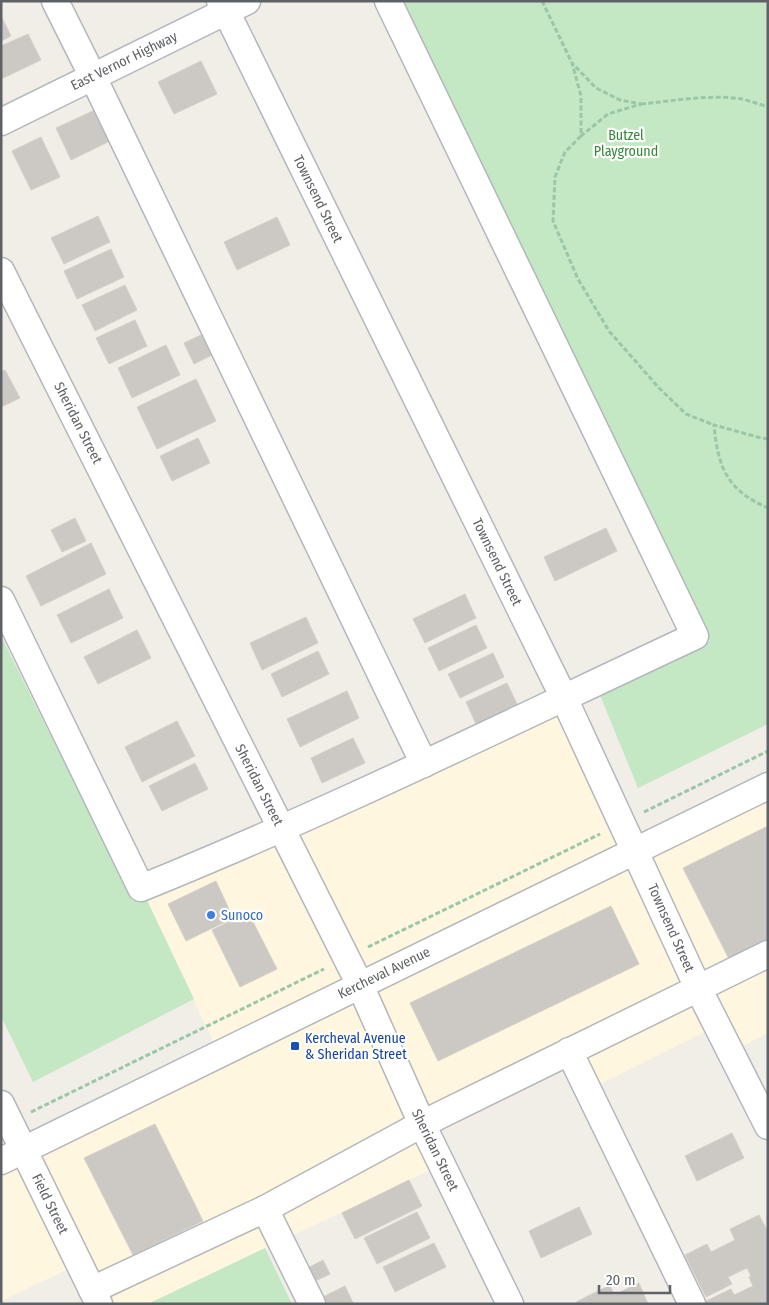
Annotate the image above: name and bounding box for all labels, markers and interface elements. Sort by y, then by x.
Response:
street label: East Vernor Highway [68,28,181,94]
park label: Butzel Playground [594,127,658,160]
street label: Townsend Street [290,153,347,246]
street label: Sheridan Street [50,379,106,467]
street label: Townsend Street [469,516,526,609]
street label: Sheridan Street [231,741,287,829]
street label: Townsend Street [644,881,698,975]
place label: Sunoco [221,907,263,924]
marker: Sunoco [205,909,217,921]
street label: Kercheval Avenue [335,943,433,1003]
place label: Kercheval Avenue & Sheridan Street [305,1030,407,1063]
marker: Kercheval Avenue & Sheridan Street [289,1040,301,1052]
street label: Sheridan Street [408,1106,462,1194]
street label: Field Street [28,1171,72,1237]
scale bar [599,1262,670,1294]
text: 20 m [606,1271,636,1289]

